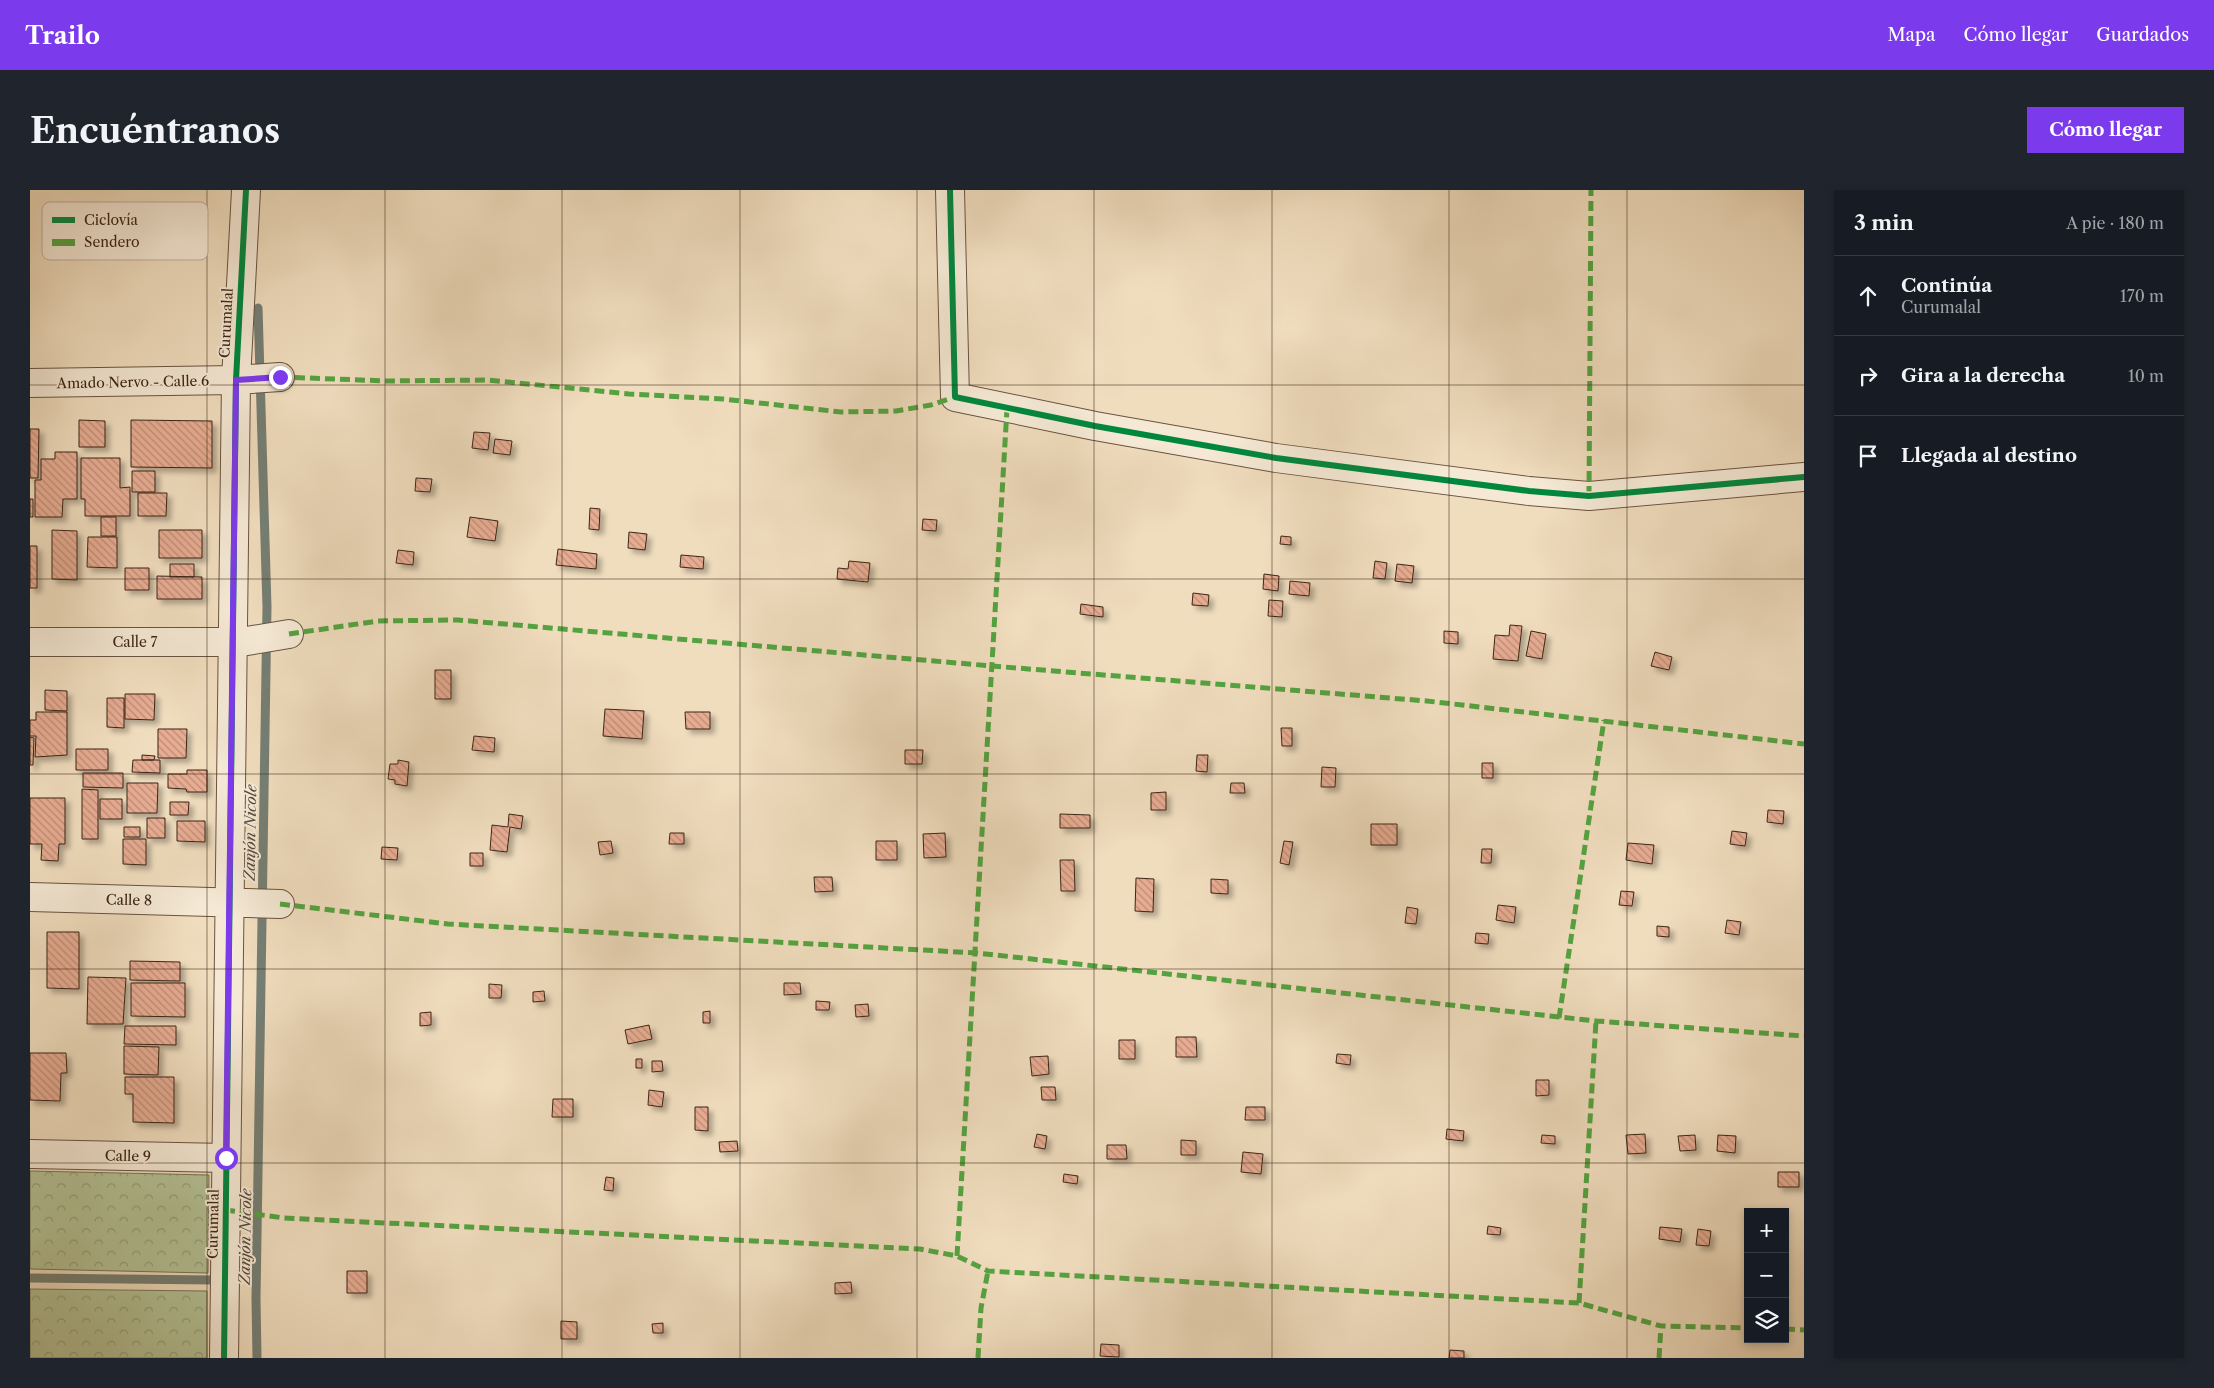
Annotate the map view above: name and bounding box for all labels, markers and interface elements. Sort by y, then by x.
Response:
text: Trailo [25,21,100,50]
text: Mapa [1887,24,1936,46]
text: Cómo llegar [1964,24,2068,46]
text: Guardados [2096,24,2189,46]
button: Cómo llegar [2027,107,2184,153]
text: Encuéntranos [30,109,280,152]
legend [42,202,208,260]
text: 3 min [1854,210,1914,235]
text: Ciclovía [84,211,139,229]
text: A pie · 180 m [2066,213,2164,233]
text: Sendero [84,233,140,251]
text: Continúa [1901,274,1992,297]
icon: ahead [1854,282,1882,310]
text: 170 m [2120,286,2164,306]
street label: Curumalal [215,288,237,358]
text: Curumalal [1901,297,1981,317]
icon: right [1854,362,1882,390]
text: Gira a la derecha [1901,364,2065,387]
route end [269,366,292,389]
text: 10 m [2128,366,2164,386]
street label: Amado Nervo - Calle 6 [56,372,209,392]
icon: arrive [1854,442,1882,470]
text: Llegada al destino [1901,444,2077,467]
street label: Calle 7 [113,633,158,651]
water label: Zanjón Nicole [240,784,260,882]
street label: Calle 8 [106,891,152,909]
street label: Calle 9 [105,1147,151,1165]
route start [215,1147,238,1170]
water label: Zanjón Nicole [235,1188,255,1286]
street label: Curumalal [203,1189,223,1259]
map controls [1744,1208,1789,1343]
button: + [1744,1208,1789,1253]
button: − [1744,1253,1789,1298]
button: layers [1744,1298,1789,1343]

